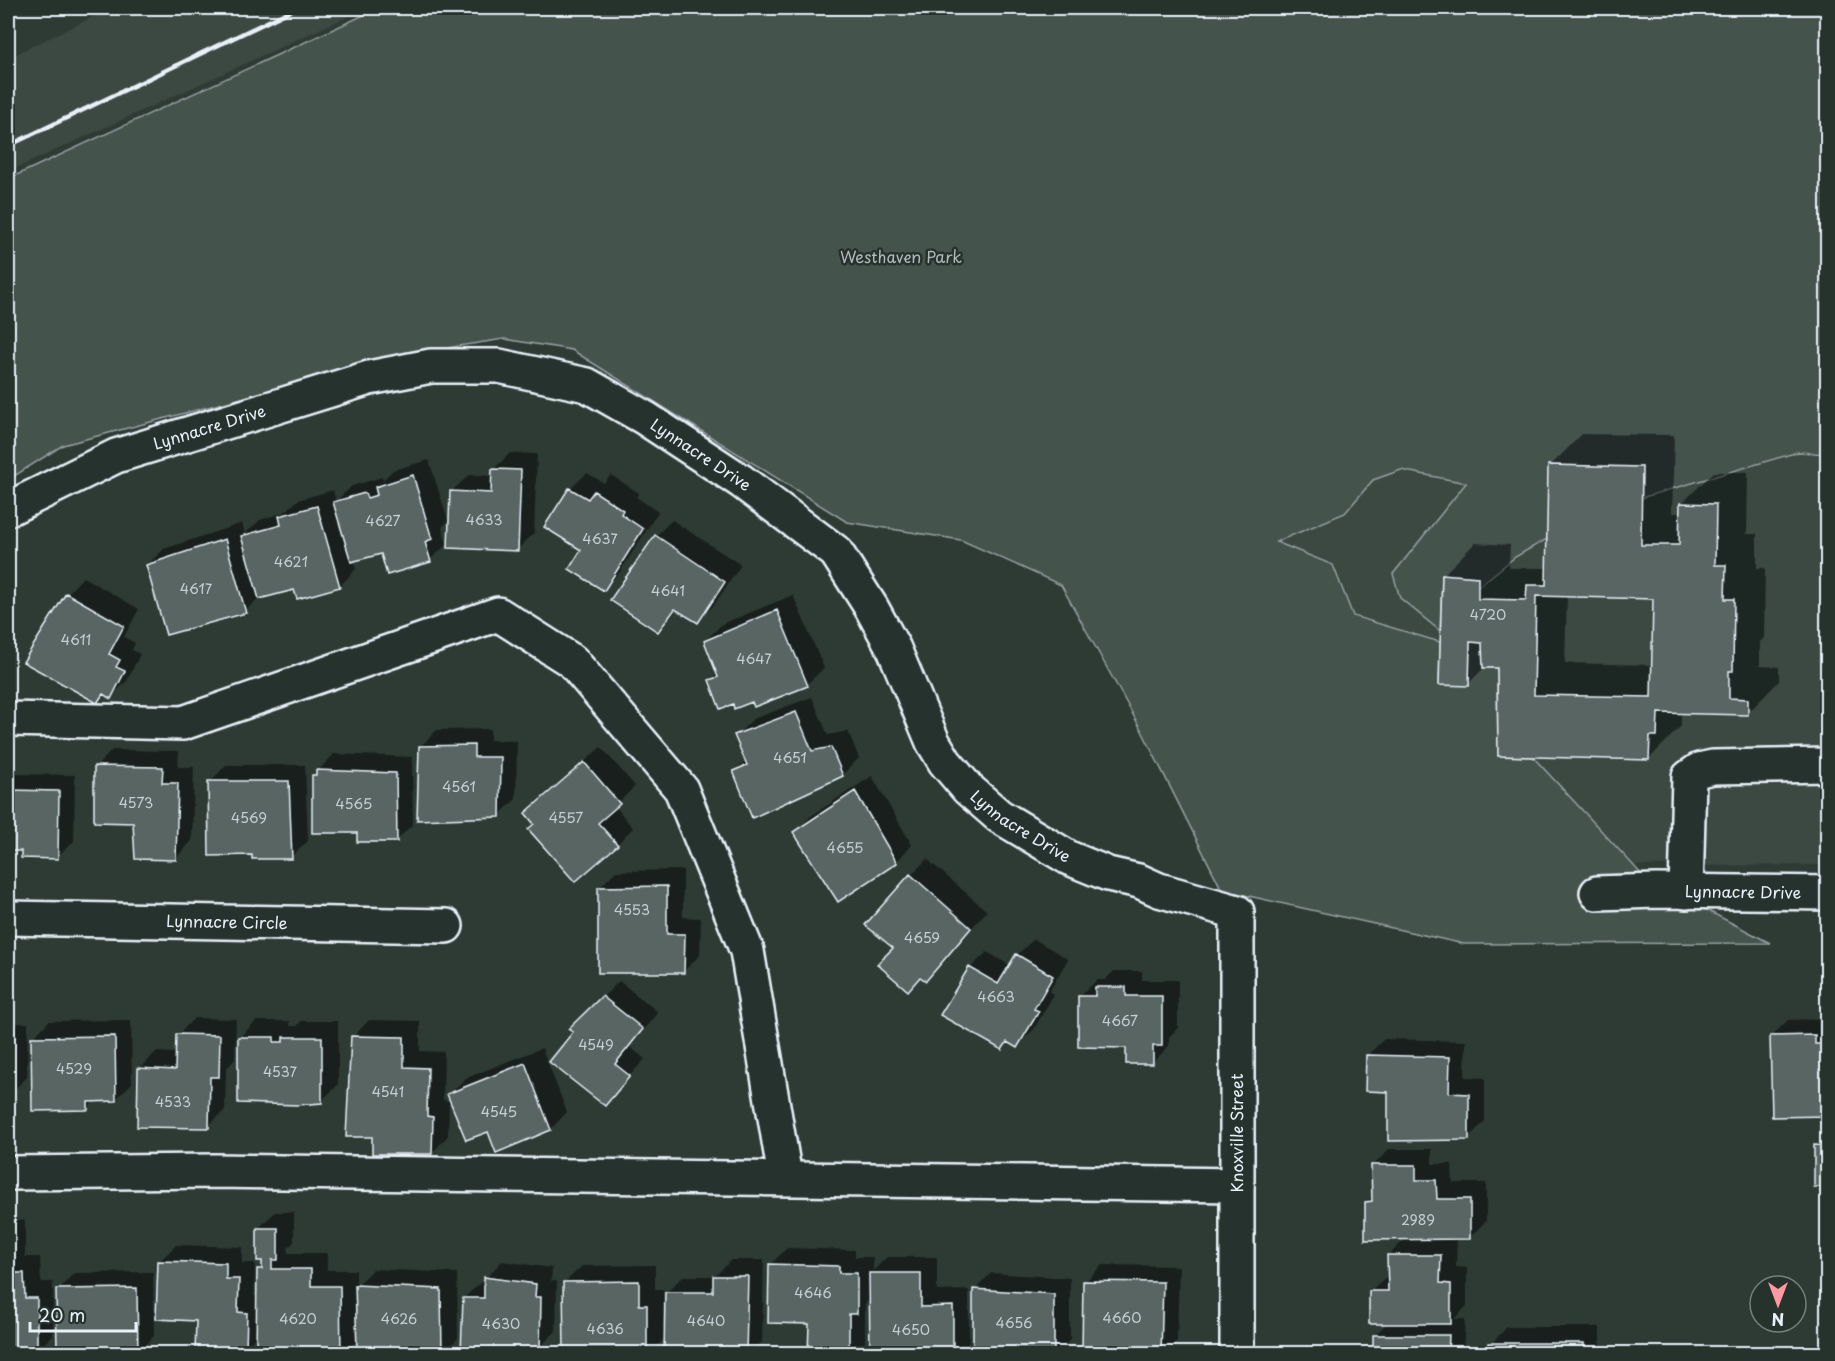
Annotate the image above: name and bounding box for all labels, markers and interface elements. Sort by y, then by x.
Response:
park label: Westhaven Park [840,244,962,268]
street label: Lynnacre Drive [150,398,268,455]
street label: Lynnacre Drive [646,412,757,496]
house number: 4633 [465,509,503,530]
house number: 4627 [365,510,401,531]
house number: 4637 [582,528,618,549]
house number: 4621 [274,551,308,572]
house number: 4617 [180,578,213,599]
house number: 4641 [651,580,685,601]
house number: 4720 [1470,604,1506,625]
house number: 4611 [61,629,91,650]
house number: 4647 [736,648,772,669]
house number: 4651 [773,747,807,768]
house number: 4561 [442,776,476,797]
street label: Lynnacre Drive [966,784,1076,868]
house number: 4573 [119,792,153,813]
house number: 4565 [336,793,372,814]
house number: 4569 [231,807,267,828]
house number: 4557 [549,807,583,828]
house number: 4655 [827,837,863,858]
street label: Lynnacre Drive [1685,878,1802,904]
house number: 4553 [614,899,650,920]
street label: Lynnacre Circle [166,908,288,934]
house number: 4659 [904,927,940,948]
house number: 4663 [977,986,1015,1007]
house number: 4667 [1102,1010,1138,1031]
house number: 4549 [578,1034,614,1055]
house number: 4529 [56,1058,92,1079]
house number: 4537 [263,1061,298,1082]
street label: Knoxville Street [1224,1073,1248,1192]
house number: 4541 [372,1081,404,1102]
house number: 4533 [155,1091,191,1112]
house number: 4545 [481,1101,517,1122]
house number: 2989 [1401,1209,1435,1230]
north arrow [1748,1274,1808,1334]
house number: 4646 [794,1282,832,1303]
scale bar [30,1295,136,1333]
text: 20 m [39,1301,85,1328]
house number: 4660 [1103,1307,1141,1328]
house number: 4620 [279,1308,317,1329]
house number: 4626 [381,1308,417,1329]
text: N [1772,1308,1784,1332]
house number: 4640 [687,1310,725,1331]
house number: 4656 [996,1312,1032,1333]
house number: 4630 [482,1313,520,1334]
house number: 4636 [586,1318,624,1339]
house number: 4650 [892,1319,930,1340]

